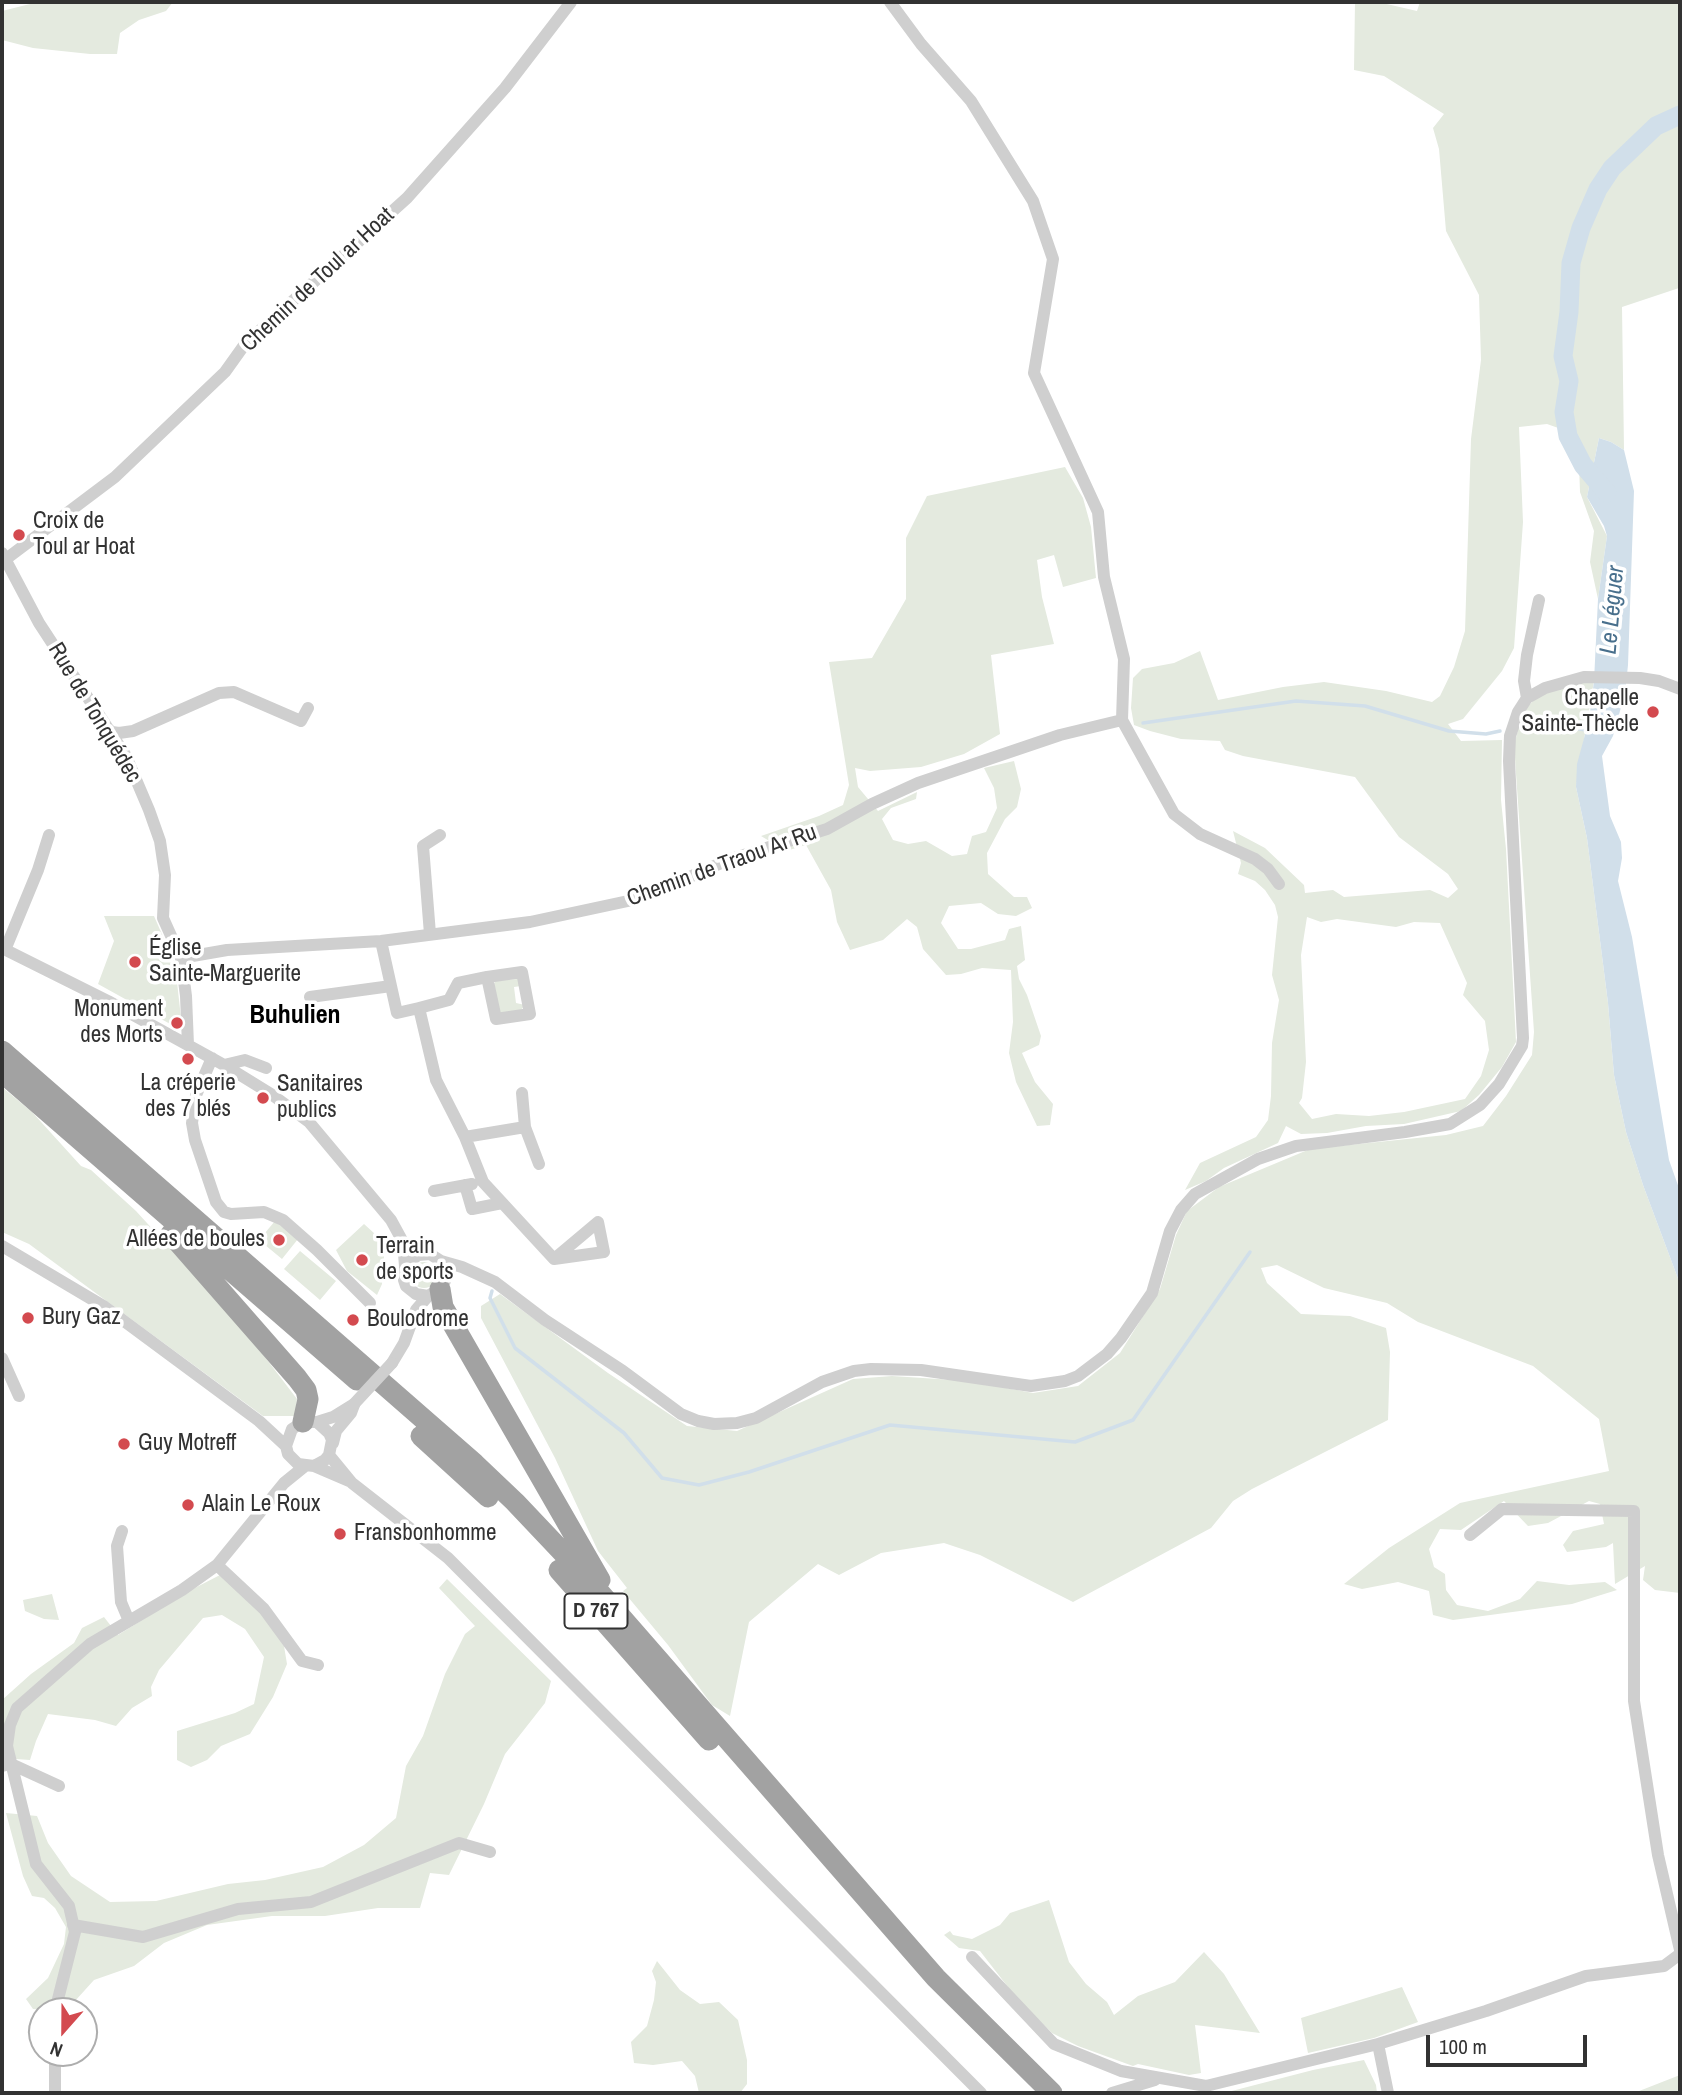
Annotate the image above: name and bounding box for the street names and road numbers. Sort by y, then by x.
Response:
street label: Chemin de Toul ar Hoat [236,202,400,358]
street label: Rue de Tonquédec [41,638,147,788]
street label: Chemin de Traou Ar Ru [624,819,820,913]
road number: D 767 [564,1594,628,1628]

